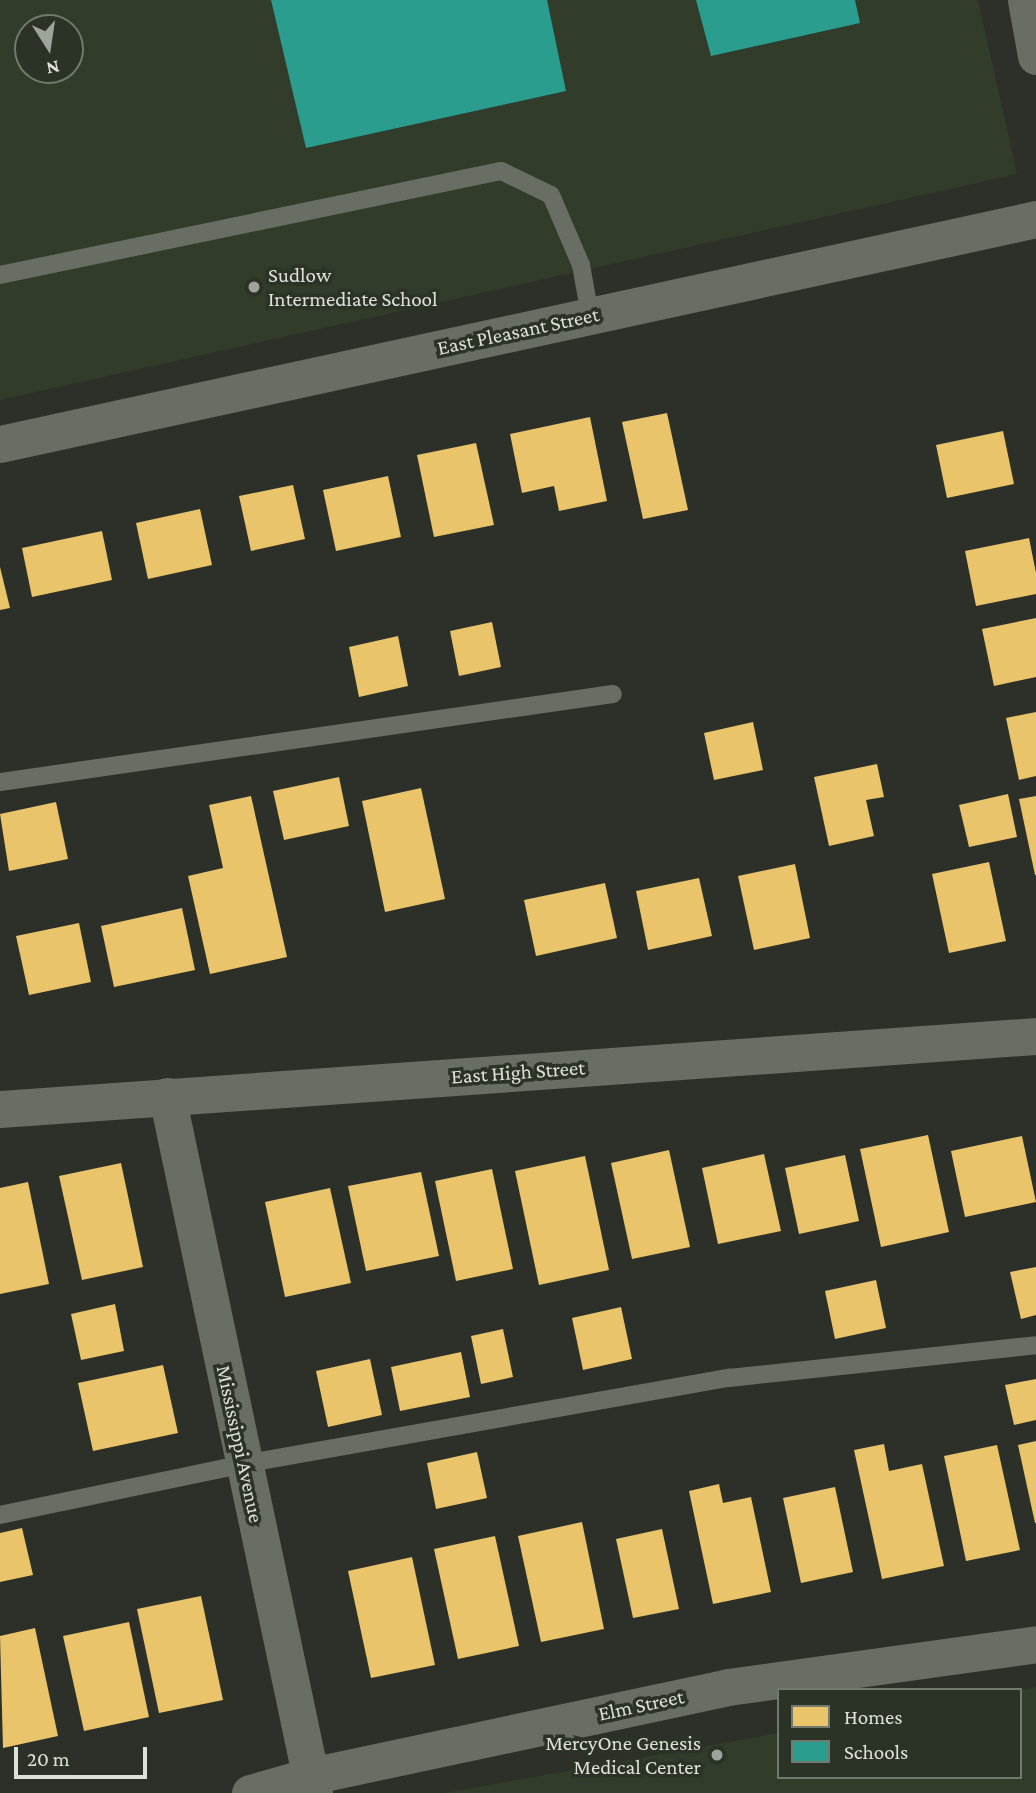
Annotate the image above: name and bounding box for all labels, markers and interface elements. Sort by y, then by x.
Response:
north arrow [14,14,84,84]
text: N [45,56,62,80]
place label: Sudlow Intermediate School [268,262,438,312]
marker: Sudlow Intermediate School [246,279,262,295]
street label: East Pleasant Street [435,302,601,360]
street label: East High Street [450,1055,586,1089]
street label: Mississippi Avenue [211,1363,269,1525]
street label: Elm Street [596,1684,686,1726]
legend [777,1688,1022,1779]
text: Homes [844,1705,903,1729]
place label: MercyOne Genesis Medical Center [545,1730,701,1780]
scale bar [18,1734,150,1778]
text: Schools [844,1740,908,1764]
marker: MercyOne Genesis Medical Center [707,1745,727,1765]
text: 20 m [27,1747,70,1771]

